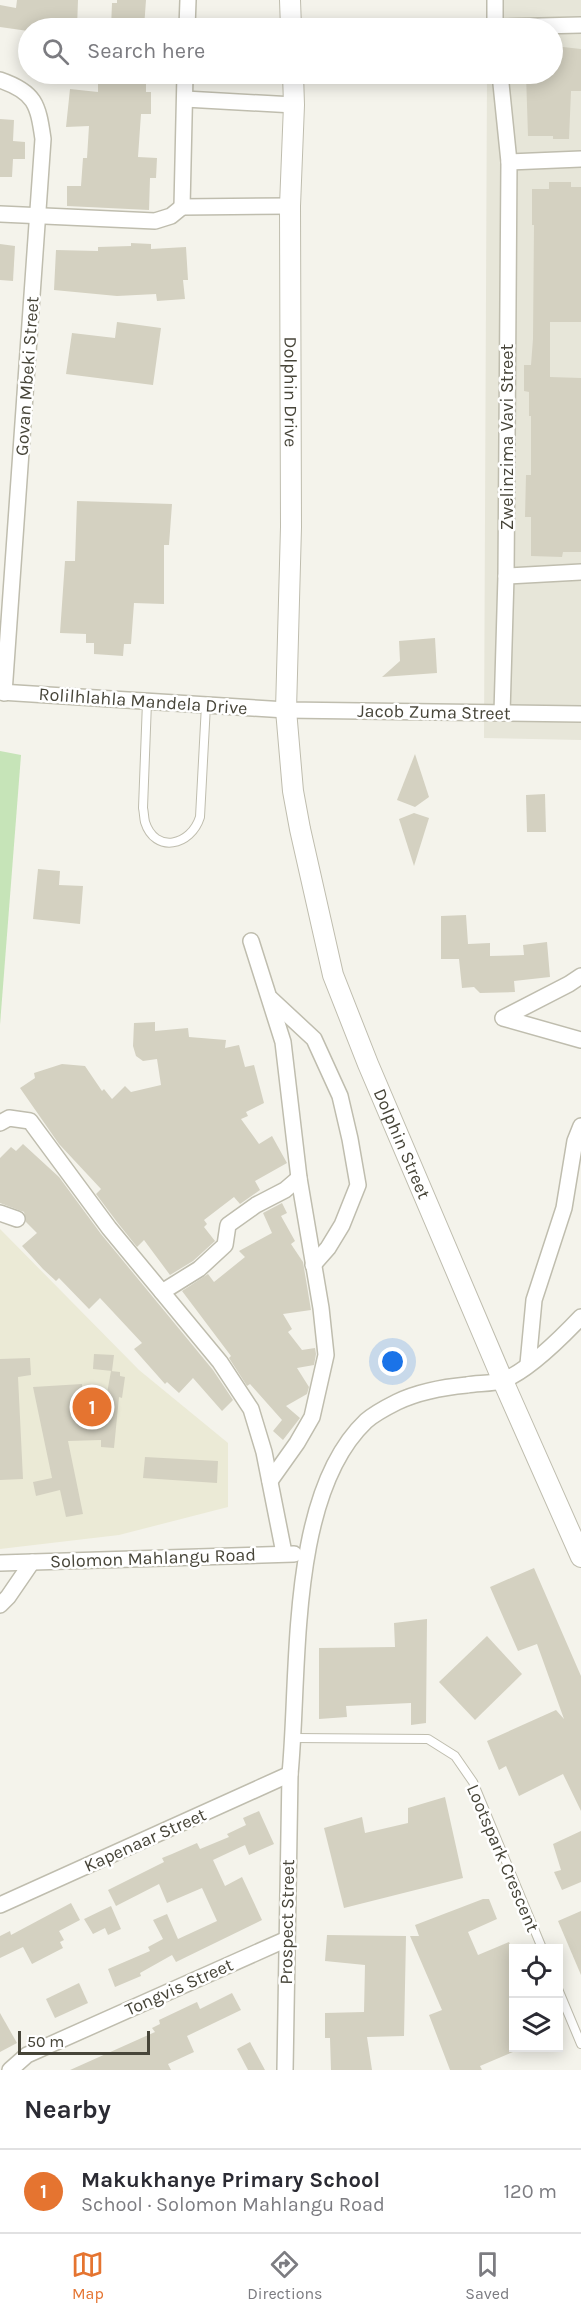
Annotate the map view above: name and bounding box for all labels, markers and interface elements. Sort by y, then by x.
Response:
search box [18,18,563,84]
icon: search [39,35,72,68]
text: Search here [87,38,205,64]
street label: Govan Mbeki Street [10,295,44,457]
street label: Dolphin Drive [279,336,302,447]
street label: Zwelinzima Vavi Street [496,343,518,530]
street label: Rolilhlahla Mandela Drive [38,683,248,719]
street label: Jacob Zuma Street [357,700,511,724]
street label: Dolphin Street [369,1085,435,1203]
your location [378,1347,407,1376]
pin: 1 [72,1384,112,1430]
street label: Solomon Mahlangu Road [50,1543,256,1573]
street label: Lootspark Crescent [462,1781,544,1935]
street label: Kapenaar Street [80,1803,210,1877]
street label: Prospect Street [275,1859,299,1985]
map controls [509,1944,563,2052]
button: locate [509,1944,563,1998]
street label: Tongvis Street [122,1953,237,2021]
button: layers [509,1998,563,2052]
scale bar [18,2028,150,2056]
text: 50 m [27,2032,64,2051]
text: Nearby [24,2094,111,2125]
text: Makukhanye Primary School [81,2167,380,2193]
text: 1 [40,2180,47,2203]
text: 120 m [503,2180,557,2203]
text: School · Solomon Mahlangu Road [81,2193,385,2216]
tab: Map [71,2248,104,2303]
tab: Directions [247,2248,322,2303]
tab: Saved [465,2248,510,2303]

